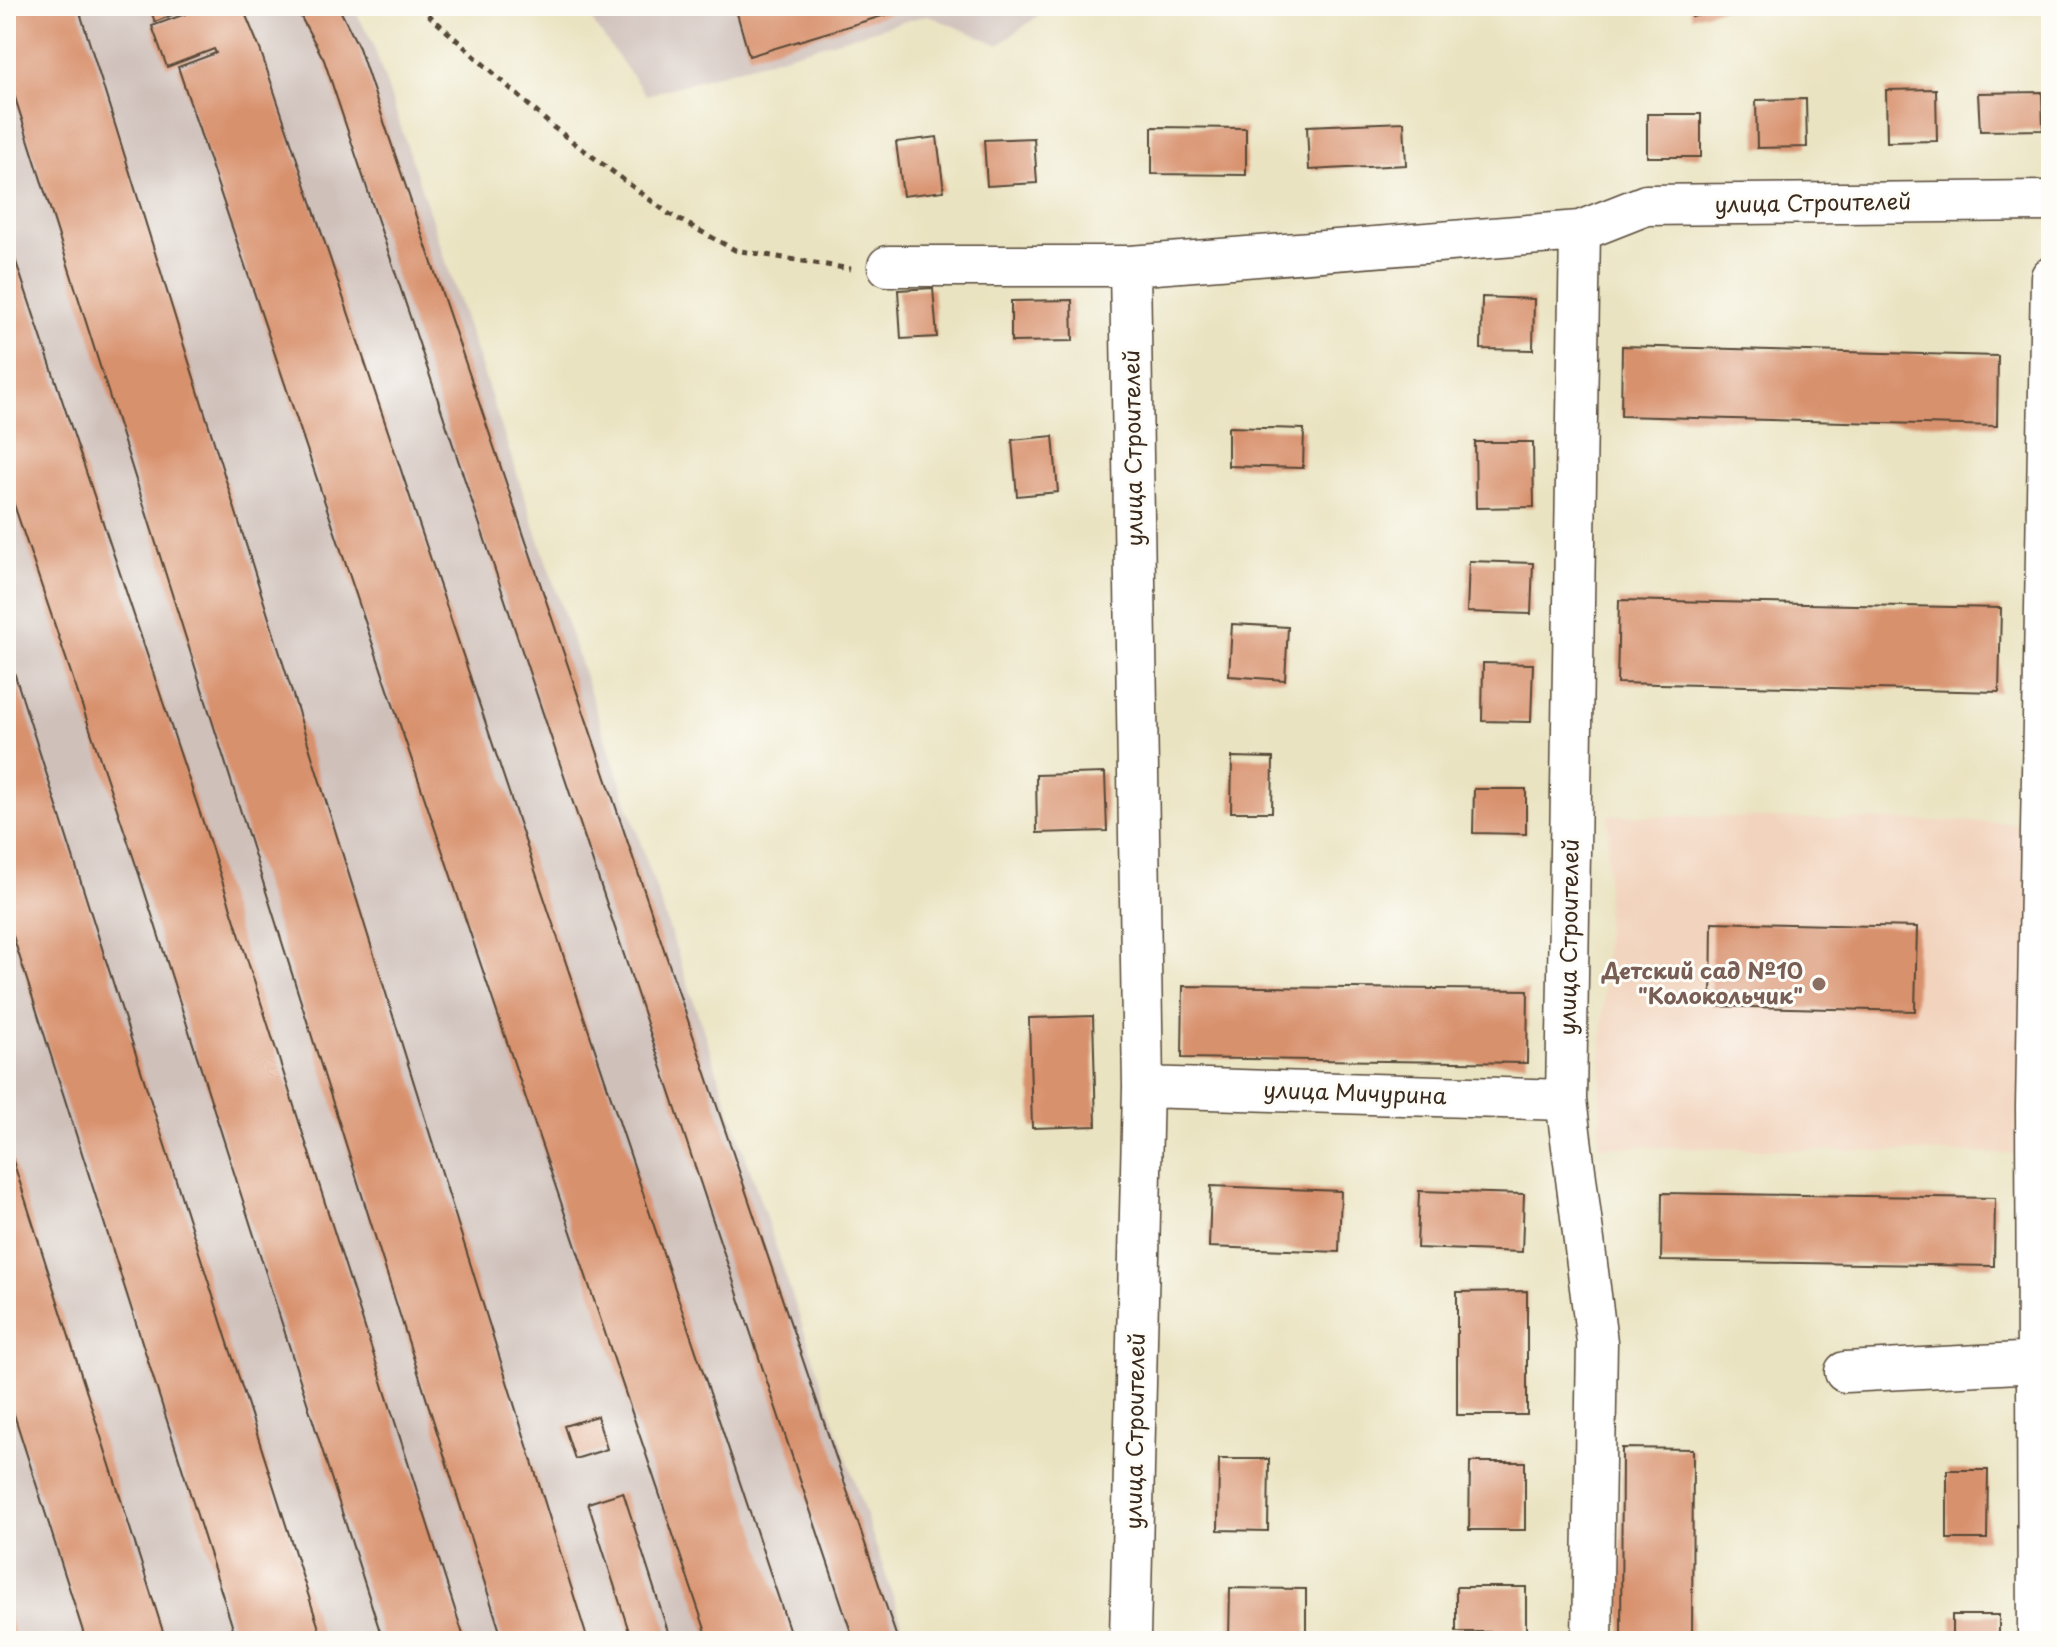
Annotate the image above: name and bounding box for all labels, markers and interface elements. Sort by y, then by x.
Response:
street label: улица Строителей [1714,183,1912,220]
street label: улица Строителей [1113,349,1150,547]
street label: улица Строителей [1549,838,1586,1036]
place label: Детский сад №10 "Колокольчик" [1601,953,1803,1011]
marker: Детский сад №10 "Колокольчик" [1810,975,1828,993]
street label: улица Мичурина [1263,1072,1447,1111]
street label: улица Строителей [1115,1332,1152,1530]

